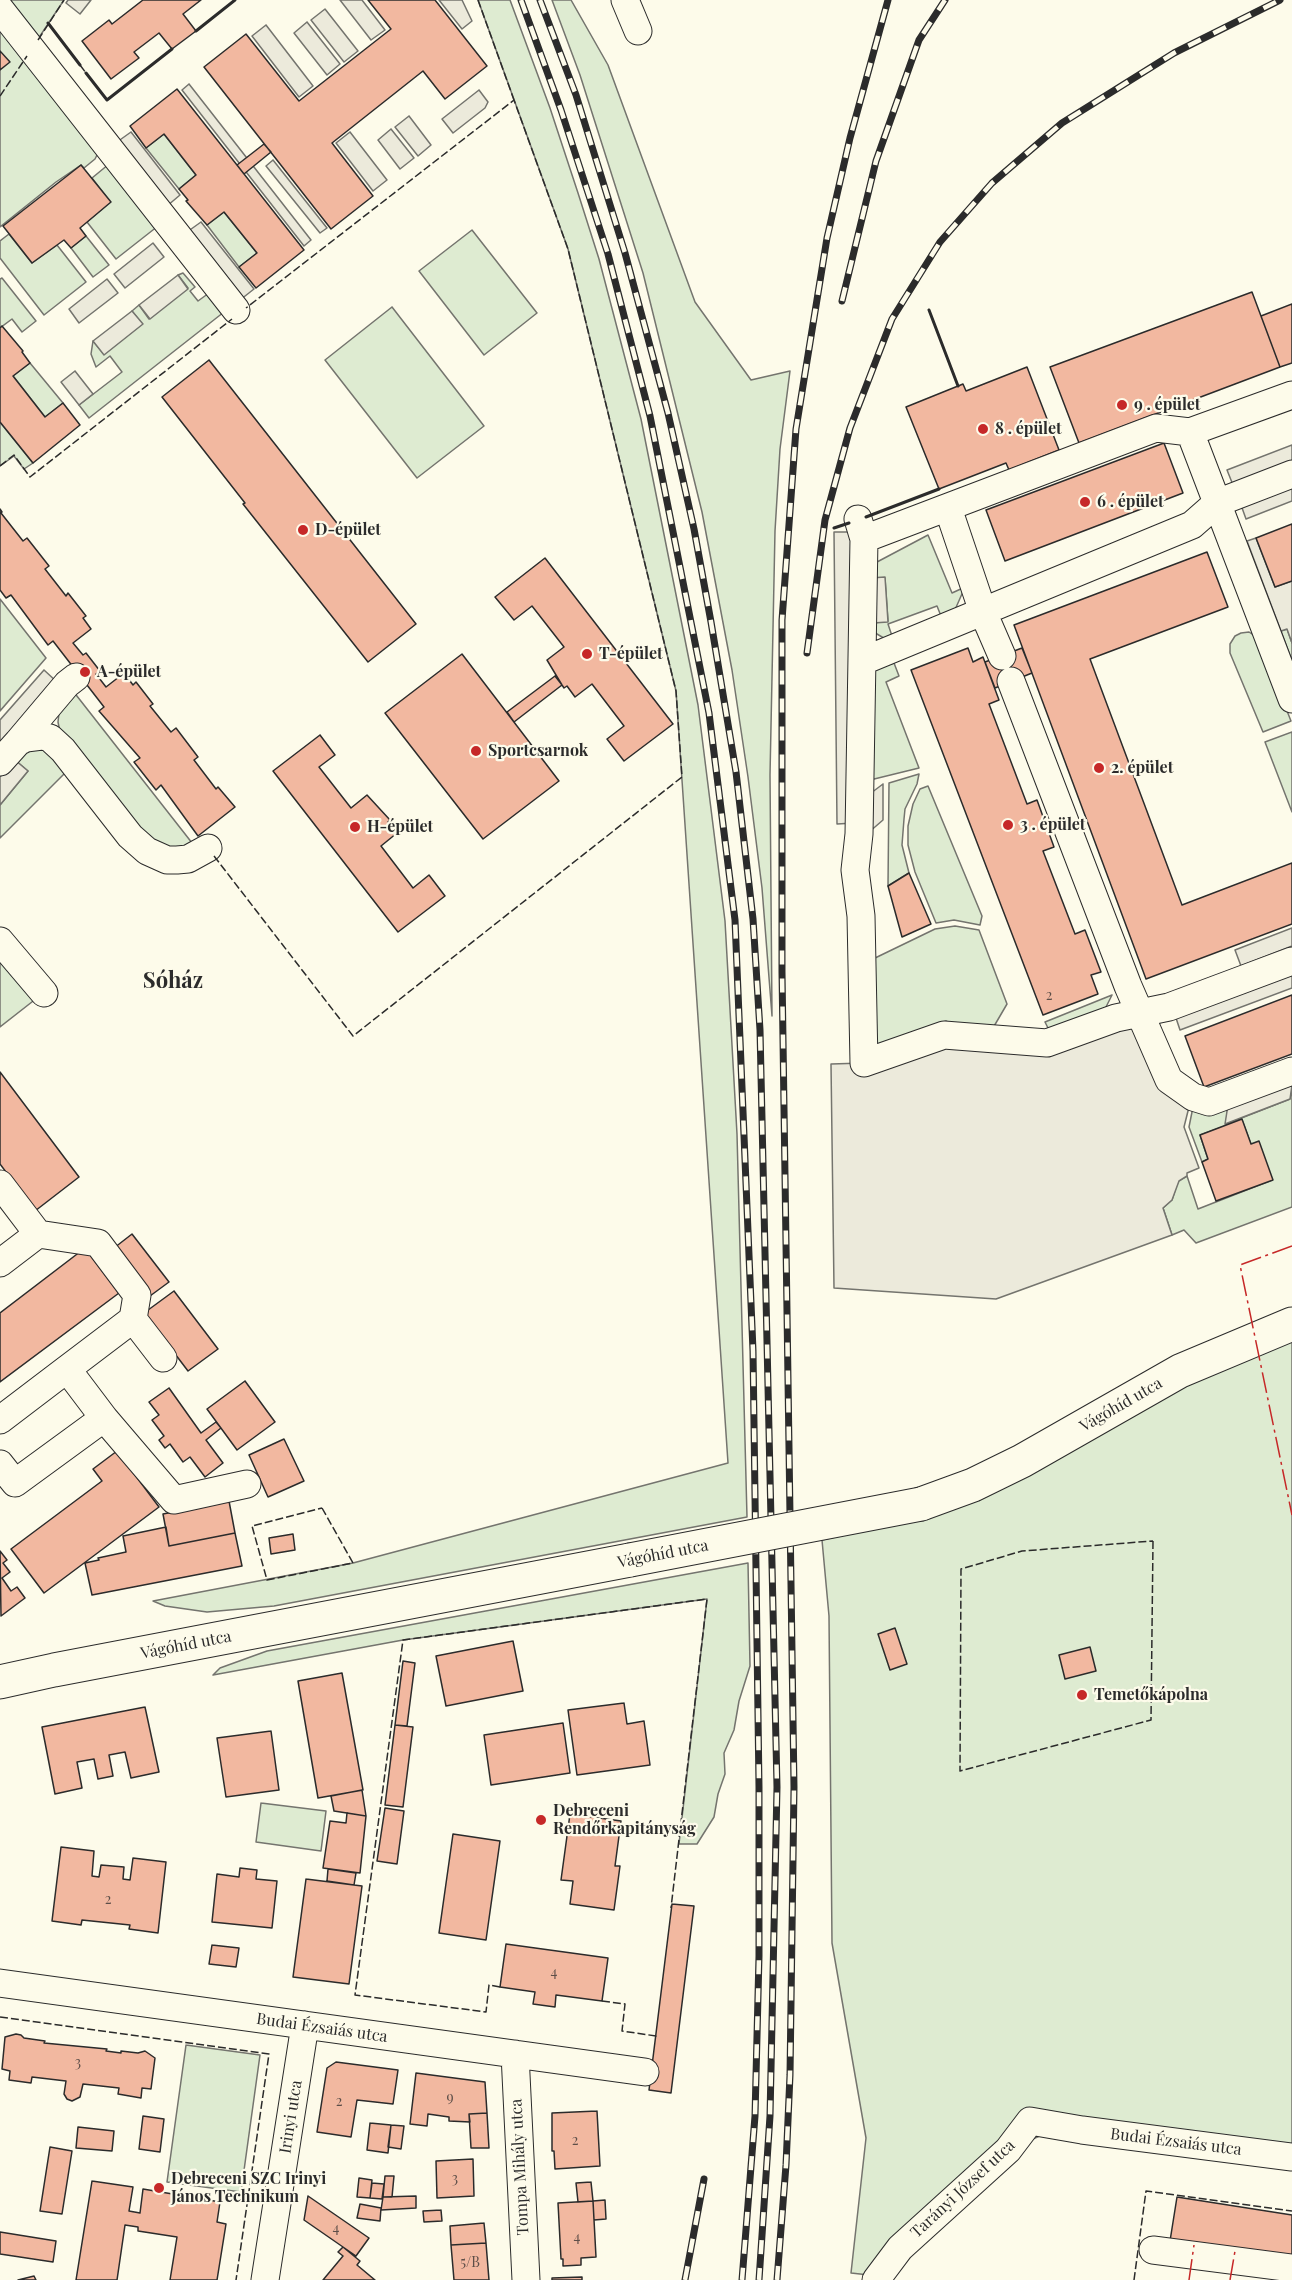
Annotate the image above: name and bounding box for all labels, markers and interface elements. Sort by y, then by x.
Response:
place label: 9 . épület [1134,395,1200,415]
marker: 9 . épület [1115,398,1129,412]
place label: 8 . épület [995,419,1062,439]
marker: 8 . épület [976,422,990,436]
place label: 6 . épület [1097,492,1164,512]
marker: 6 . épület [1078,495,1092,509]
place label: D-épület [315,520,381,540]
marker: D-épület [296,523,310,537]
place label: T-épület [599,644,663,664]
marker: T-épület [580,647,594,661]
place label: A-épület [97,662,161,682]
marker: A-épület [78,665,92,679]
place label: Sportcsarnok [488,741,588,761]
marker: Sportcsarnok [469,744,483,758]
place label: 2. épület [1111,758,1173,778]
marker: 2. épület [1092,761,1106,775]
place label: 3 . épület [1020,815,1085,835]
place label: H-épület [367,817,433,837]
marker: 3 . épület [1001,818,1015,832]
marker: H-épület [348,820,362,834]
district label: Sóház [143,968,203,994]
house number: 2 [1046,988,1052,1004]
street label: Vágóhíd utca [1076,1374,1166,1436]
street label: Vágóhíd utca [616,1536,710,1572]
street label: Vágóhíd utca [139,1627,233,1663]
place label: Temetőkápolna [1094,1685,1208,1705]
marker: Temetőkápolna [1075,1688,1089,1702]
place label: Debreceni Rendőrkapitányság [553,1801,696,1839]
marker: Debreceni Rendőrkapitányság [534,1813,548,1827]
house number: 2 [105,1892,111,1908]
house number: 4 [551,1965,557,1981]
street label: Budai Ézsaiás utca [255,2009,389,2047]
house number: 3 [75,2055,81,2071]
street label: Irinyi utca [276,2079,306,2155]
house number: 9 [446,2090,454,2106]
house number: 2 [336,2094,342,2110]
street label: Tompa Mihály utca [507,2098,533,2236]
street label: Budai Ézsaiás utca [1109,2124,1243,2160]
house number: 2 [572,2133,578,2149]
street label: Tarányi József utca [907,2136,1019,2242]
place label: Debreceni SZC Irinyi János Technikum [171,2169,326,2207]
house number: 3 [452,2171,458,2187]
marker: Debreceni SZC Irinyi János Technikum [152,2181,166,2195]
house number: 4 [333,2221,339,2237]
house number: 4 [574,2230,580,2246]
house number: 5/B [460,2255,480,2271]

